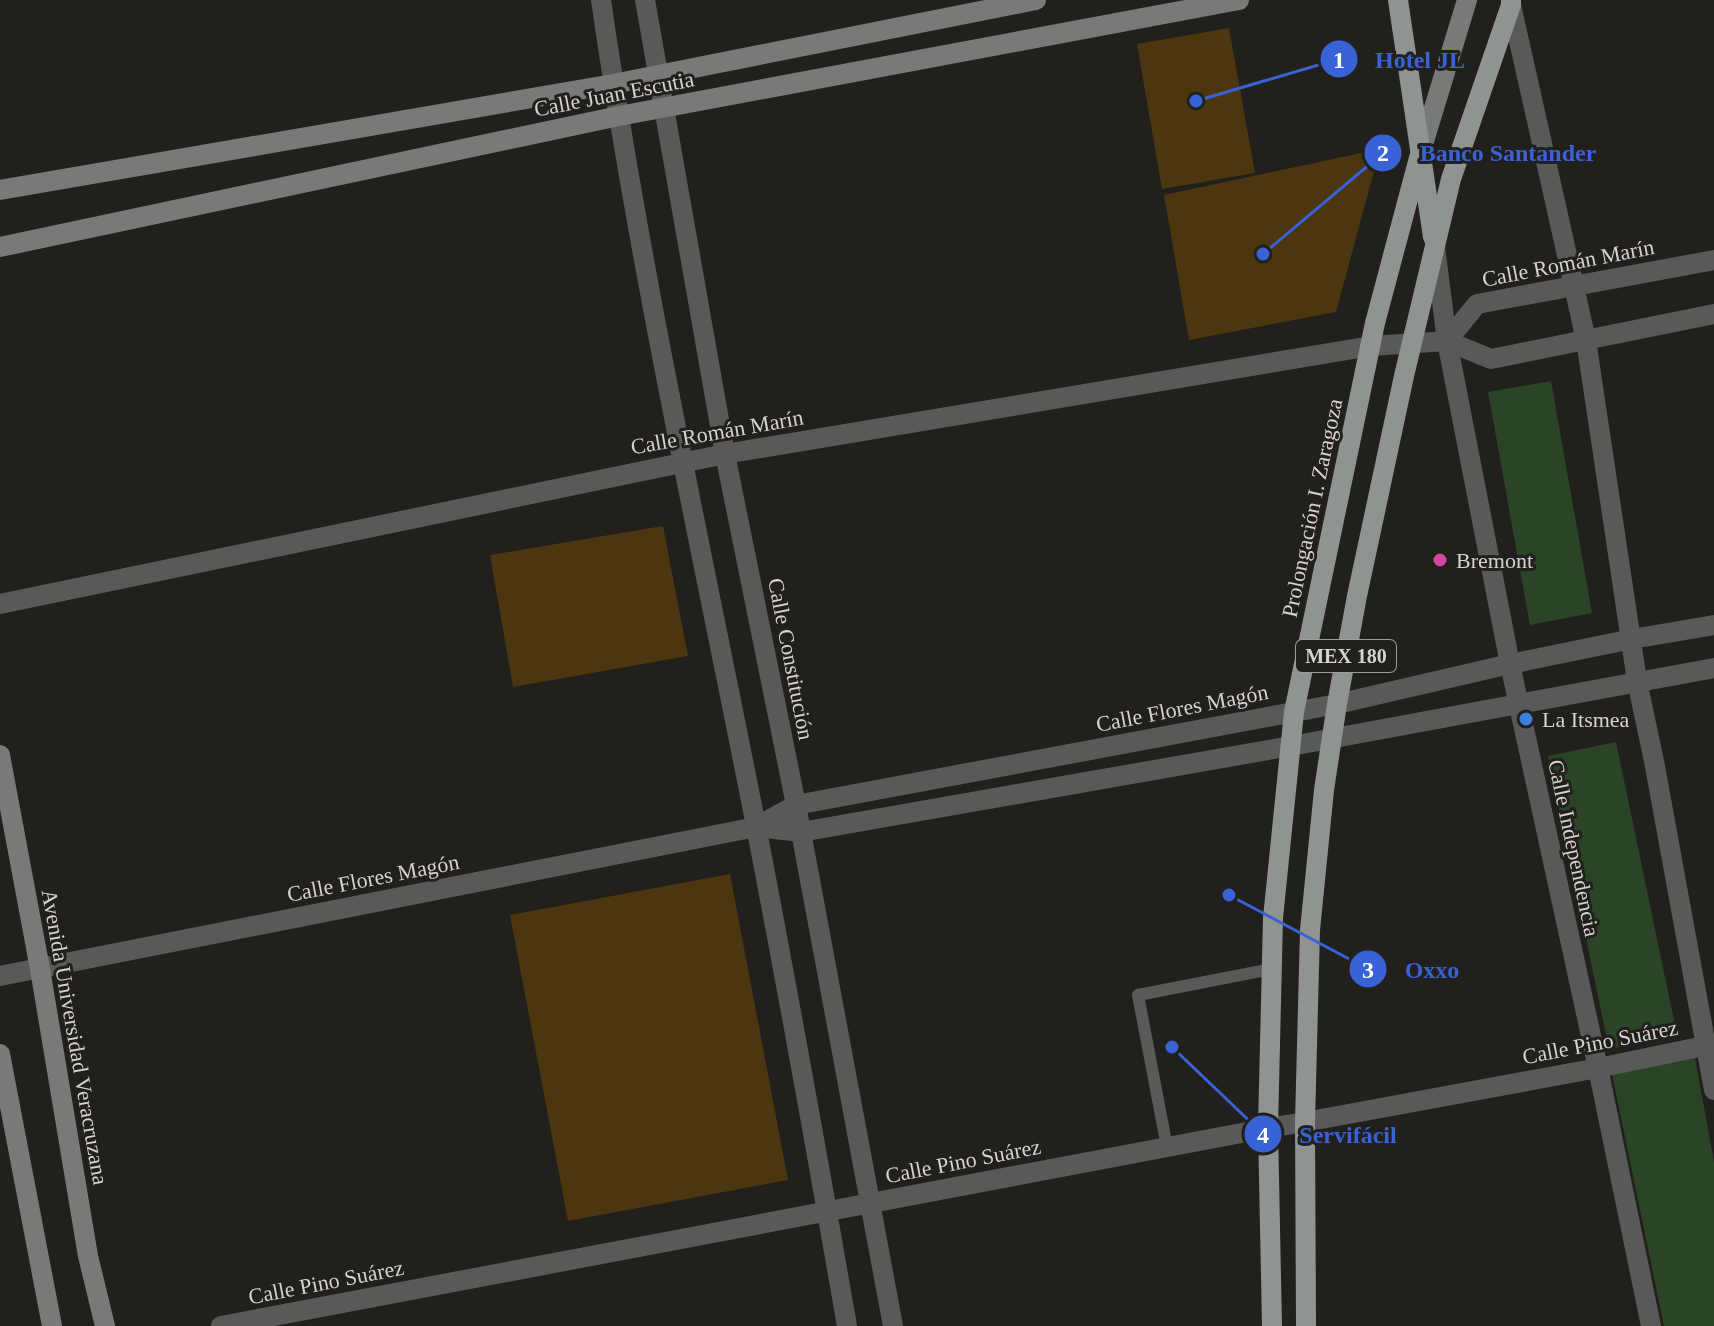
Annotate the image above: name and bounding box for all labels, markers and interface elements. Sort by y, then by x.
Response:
callout: Hotel JL [1319,35,1481,83]
text: 1 [1333,47,1345,73]
text: Hotel JL [1375,47,1465,73]
street label: Calle Juan Escutia [532,66,696,122]
callout: Banco Santander [1363,129,1612,177]
text: 2 [1377,140,1389,166]
text: Banco Santander [1420,140,1597,166]
street label: Calle Román Marín [1480,234,1656,292]
street label: Prolongación I. Zaragoza [1277,396,1347,620]
street label: Calle Román Marín [629,405,805,459]
place label: Bremont [1456,548,1533,573]
marker: Bremont [1431,551,1449,569]
street label: Calle Constitución [763,576,819,742]
road number: MEX 180 [1296,640,1396,672]
street label: Calle Flores Magón [1094,679,1270,737]
place label: La Itsmea [1542,707,1630,732]
marker: La Itsmea [1517,710,1535,728]
street label: Calle Independencia [1543,757,1605,939]
street label: Calle Flores Magón [285,849,461,907]
street label: Avenida Universidad Veracruzana [37,887,113,1187]
callout: Oxxo [1348,945,1475,993]
text: 3 [1362,957,1374,983]
text: Oxxo [1405,957,1459,983]
street label: Calle Pino Suárez [1520,1015,1680,1069]
callout: Servifácil [1243,1110,1413,1158]
text: 4 [1257,1122,1269,1148]
text: Servifácil [1299,1122,1397,1148]
street label: Calle Pino Suárez [883,1134,1043,1188]
street label: Calle Pino Suárez [246,1255,406,1309]

